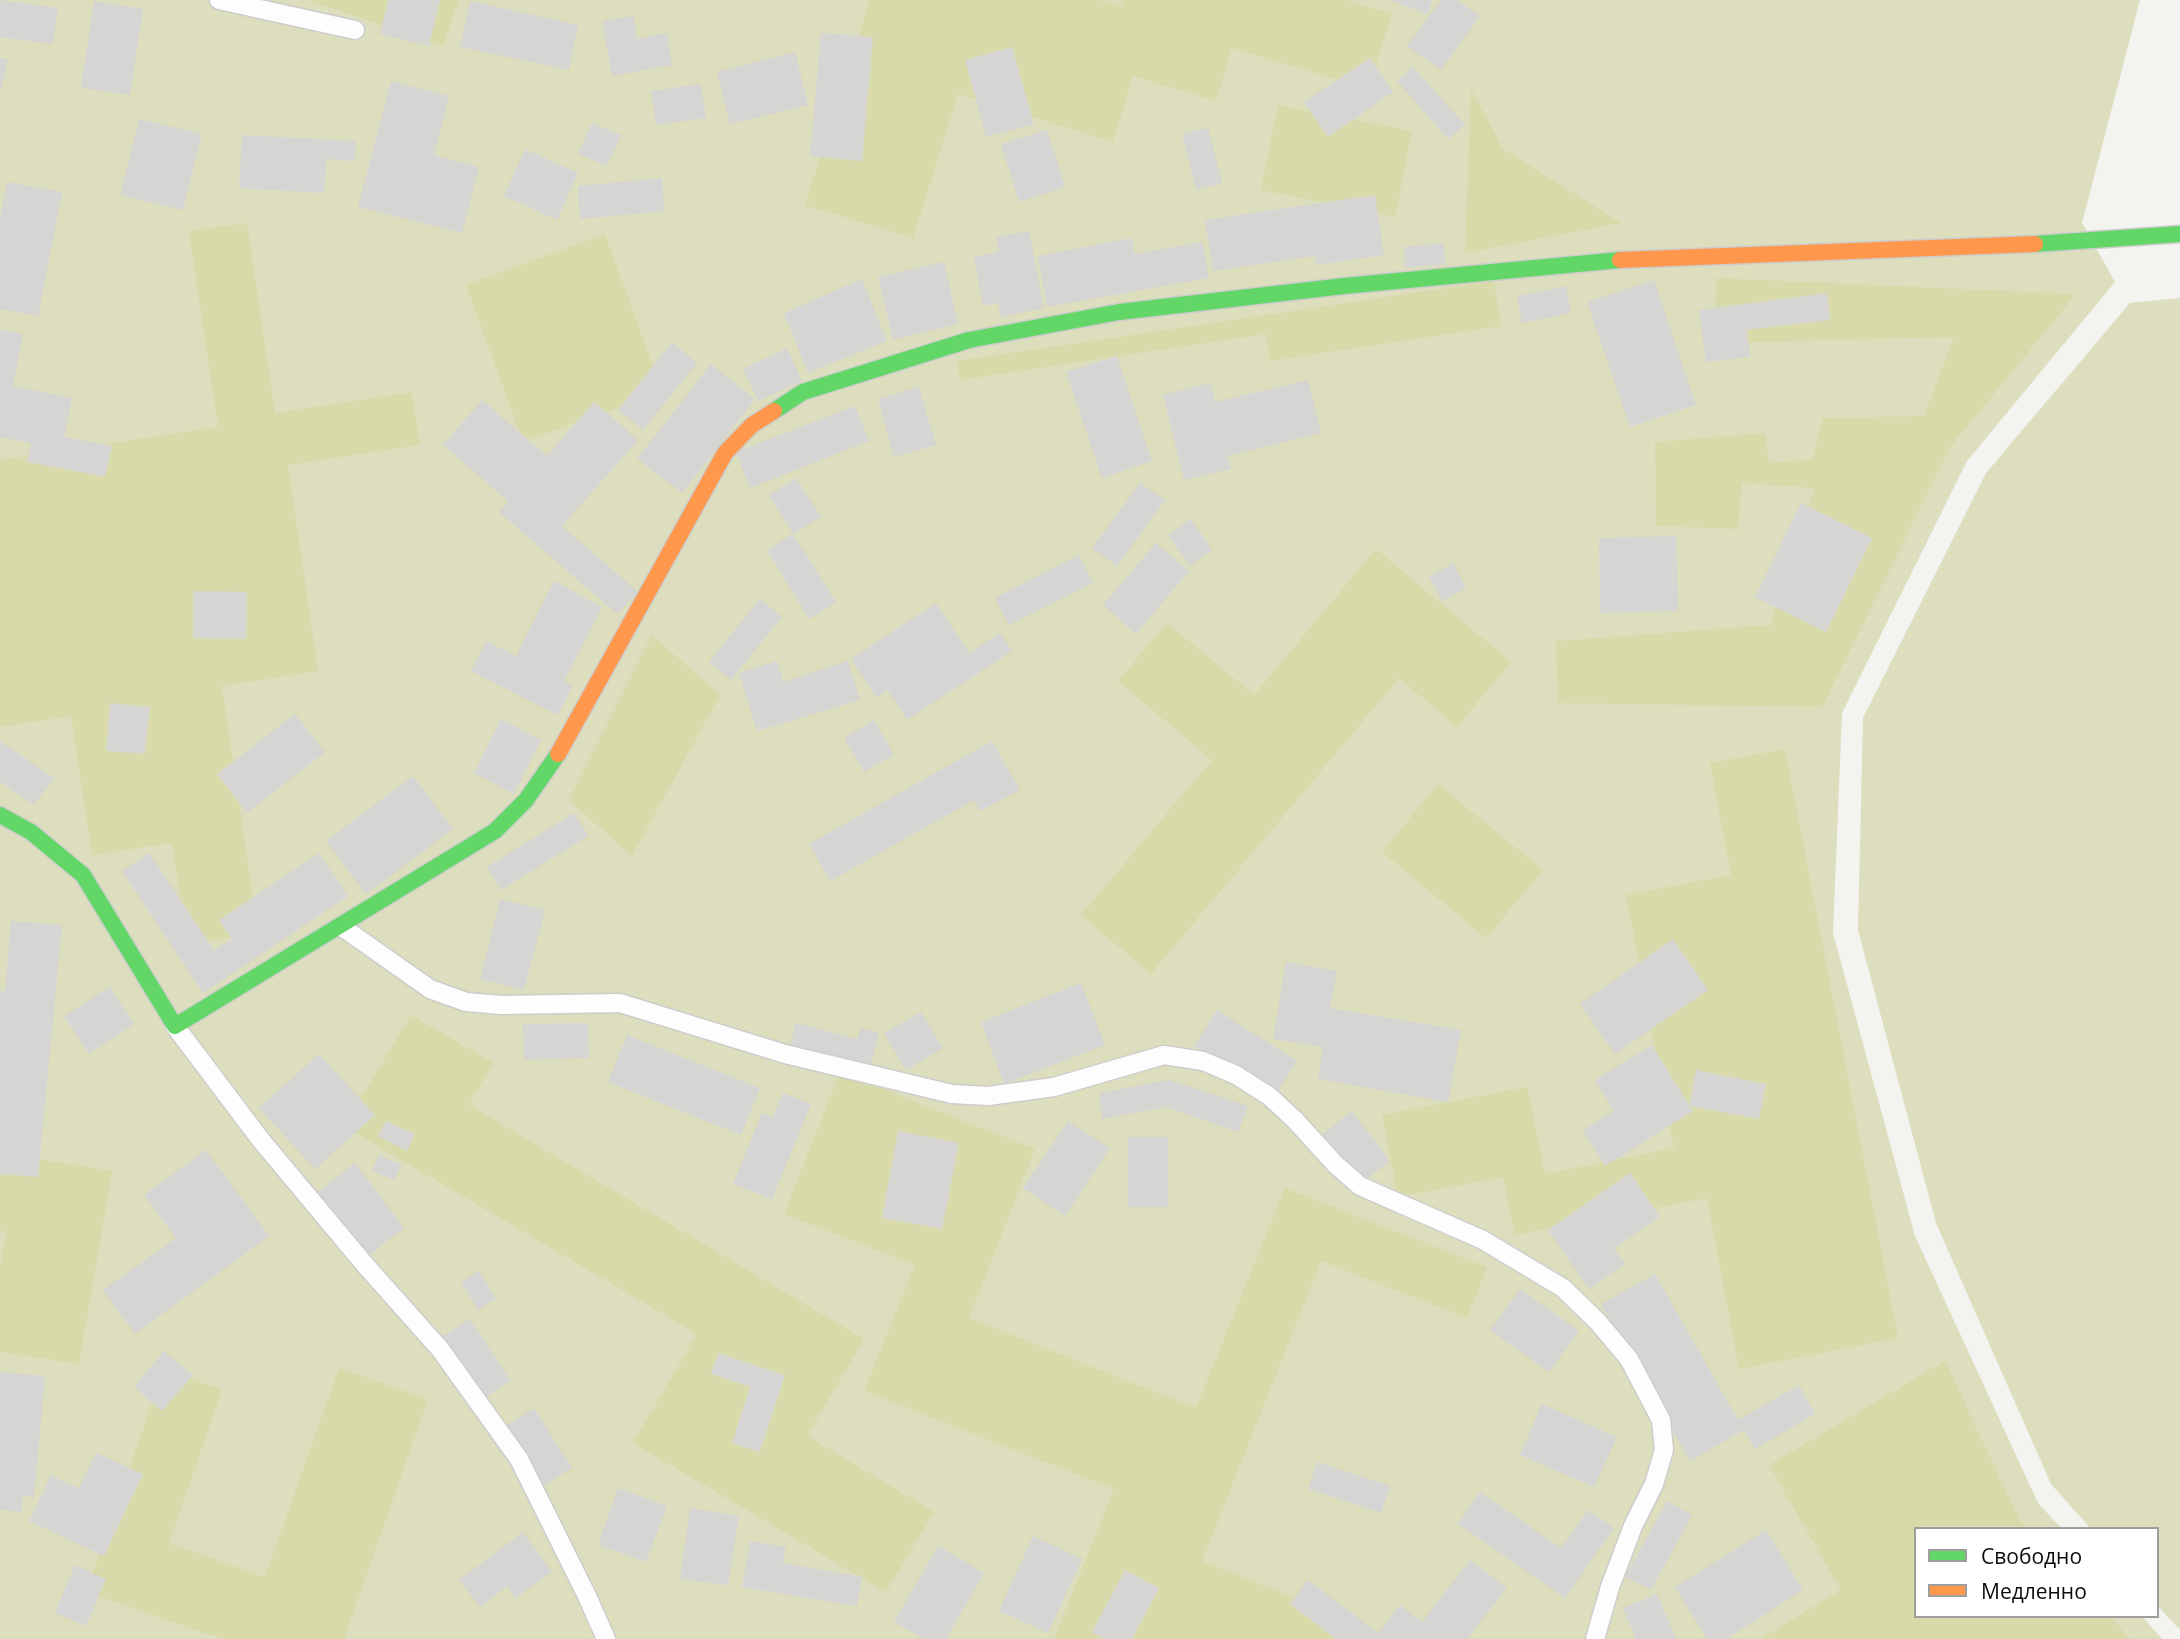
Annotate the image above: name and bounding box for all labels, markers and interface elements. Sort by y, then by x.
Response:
legend [1914,1527,2159,1618]
text: Свободно [1981,1542,2082,1570]
text: Медленно [1981,1577,2087,1605]

